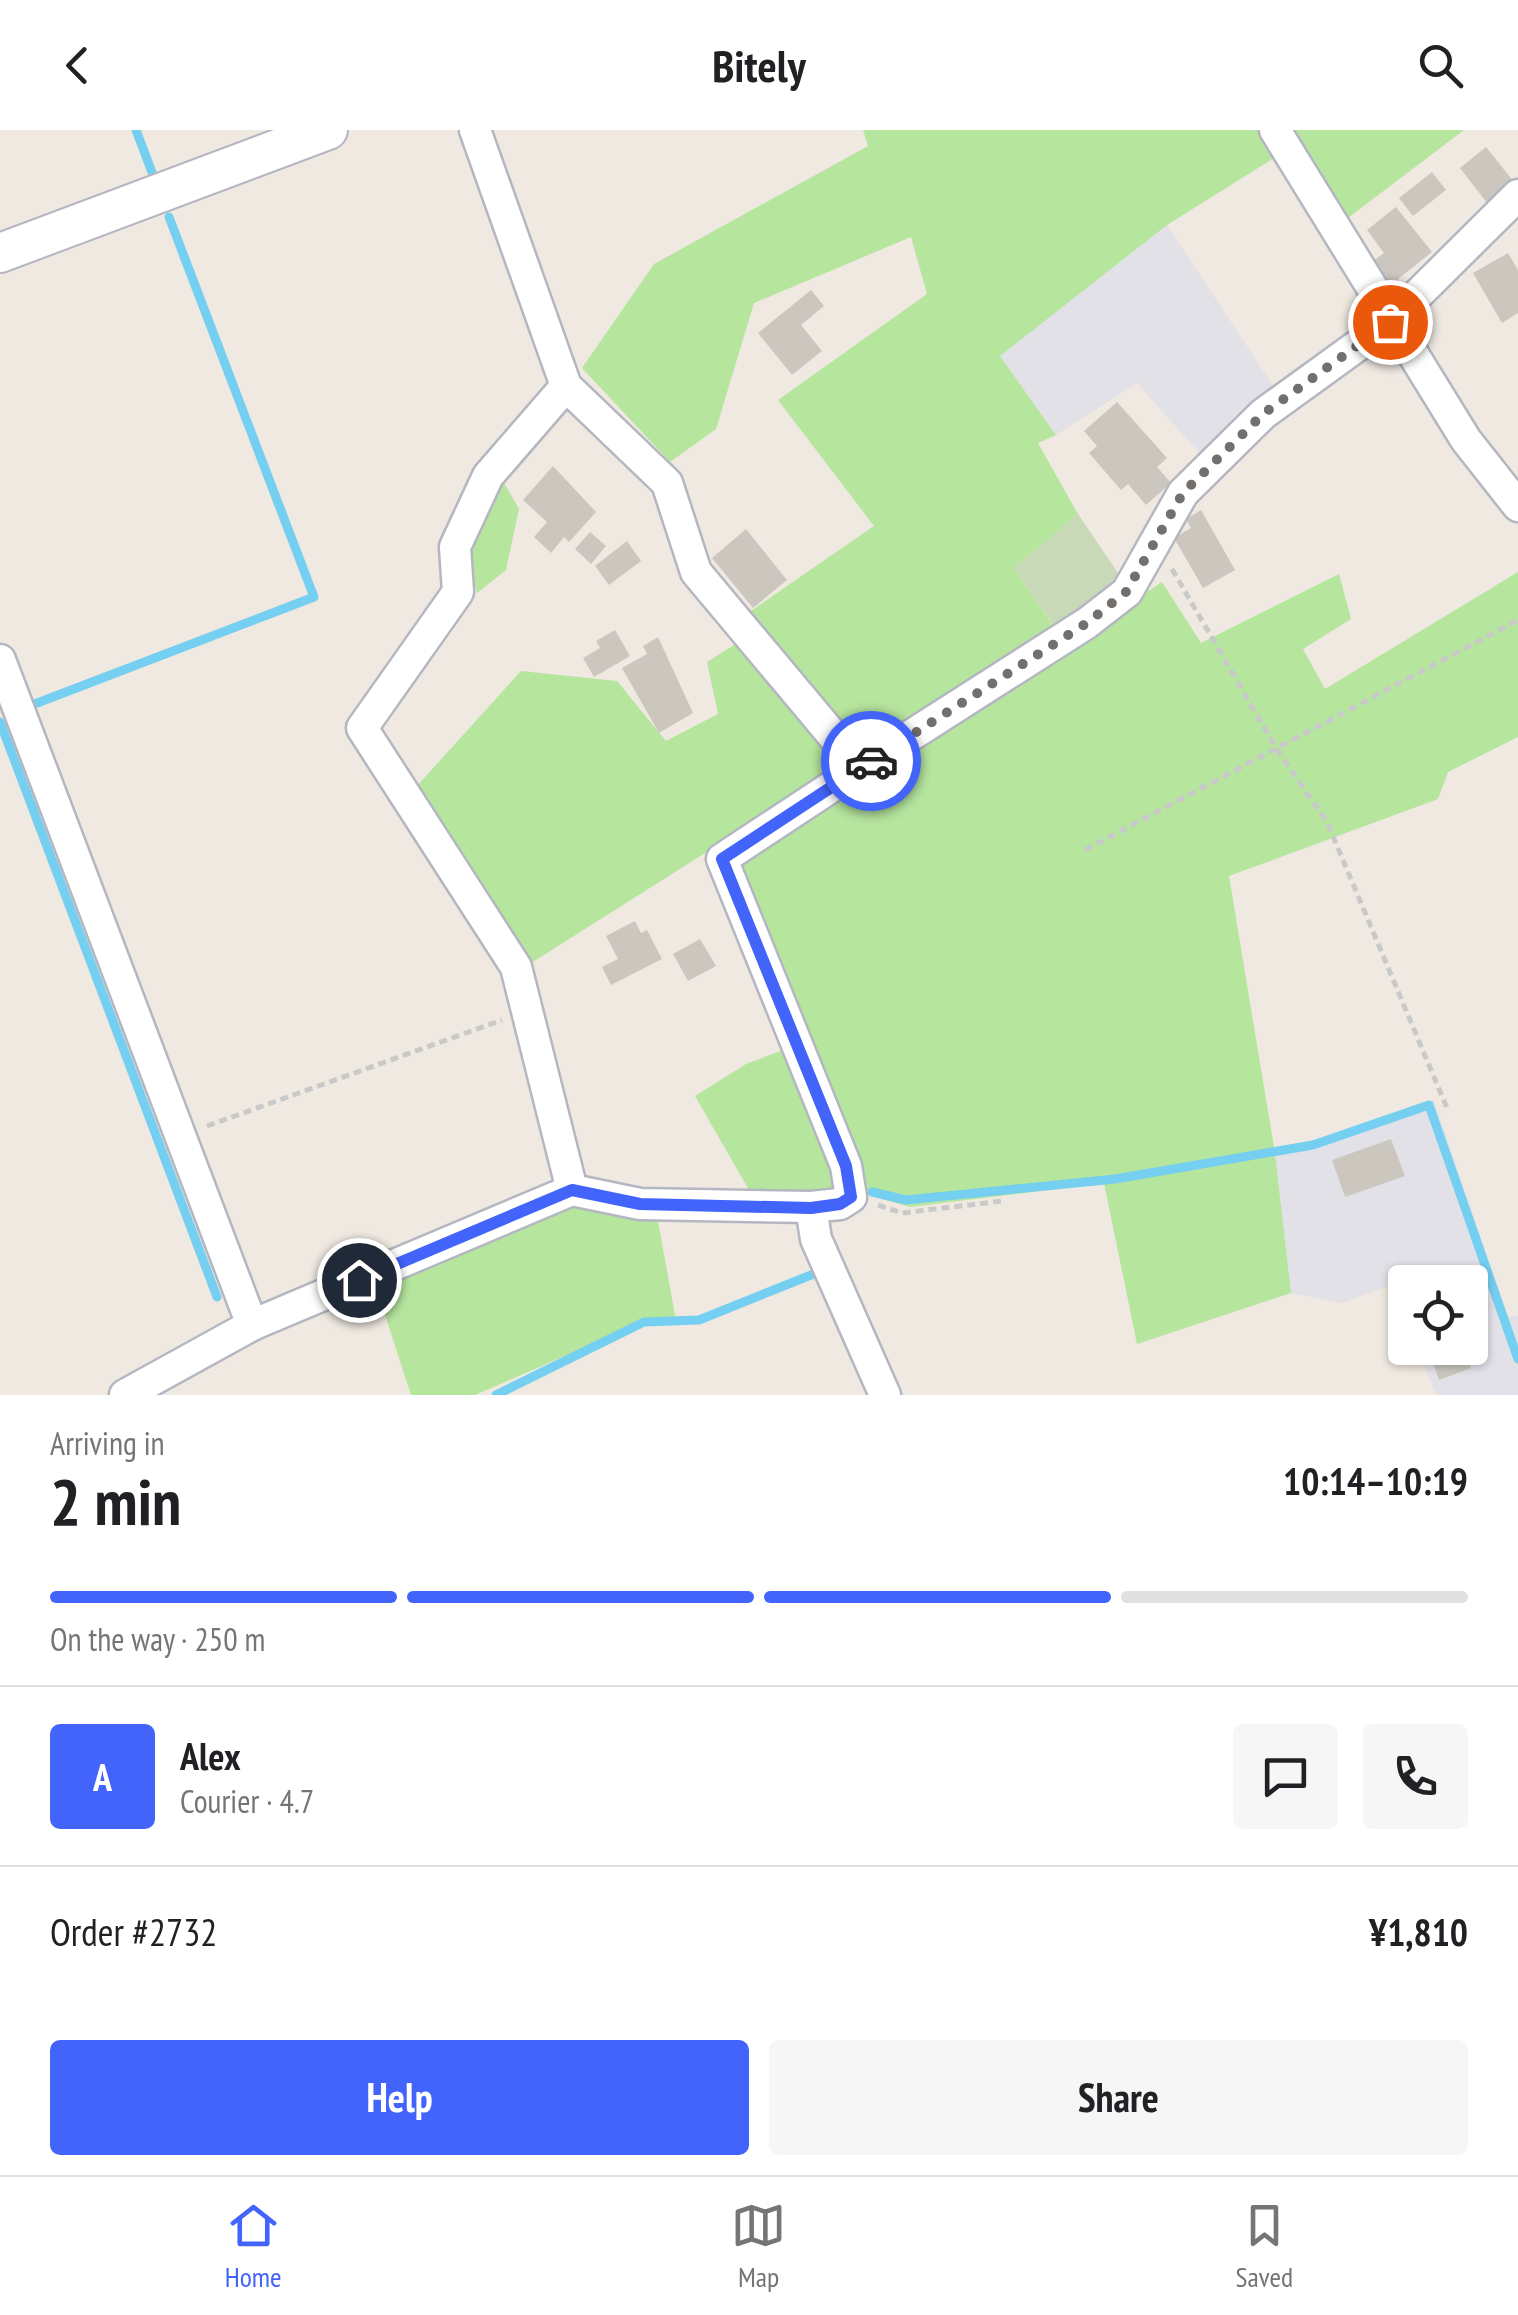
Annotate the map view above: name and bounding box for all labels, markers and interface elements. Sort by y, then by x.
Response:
text: Bitely [712,36,806,94]
icon: back [50,38,105,93]
icon: search [1413,38,1468,93]
pin [1348,280,1433,365]
icon: bag [1363,295,1418,350]
courier [821,711,921,811]
icon: car [844,734,899,789]
pin [317,1238,402,1323]
icon: home [332,1253,387,1308]
map controls [1388,1265,1488,1365]
button: locate [1388,1265,1488,1365]
text: Arriving in [50,1422,165,1464]
text: 10:14–10:19 [1283,1456,1468,1505]
text: 2 min [50,1459,181,1543]
text: On the way · 250 m [50,1618,265,1660]
button: chat [1233,1724,1338,1829]
button: phone [1363,1724,1468,1829]
text: Alex [180,1731,241,1780]
text: A [93,1752,112,1801]
text: Courier · 4.7 [180,1780,314,1822]
text: Order #2732 [50,1907,217,1956]
text: ¥1,810 [1369,1907,1468,1956]
button: Help [50,2040,749,2155]
button: Share [769,2040,1468,2155]
tab: Home [225,2198,282,2295]
tab: Map [731,2198,786,2295]
tab: Saved [1236,2198,1293,2295]

